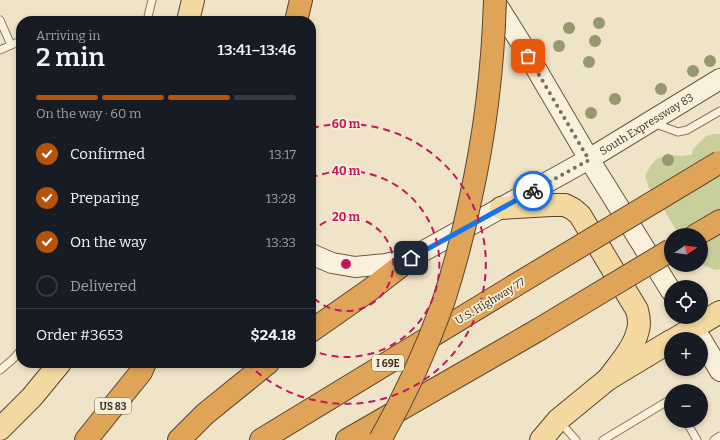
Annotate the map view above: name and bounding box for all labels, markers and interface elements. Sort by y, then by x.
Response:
text: Arriving in [36,28,101,43]
pin [511,39,545,73]
text: 13:41–13:46 [218,41,296,59]
text: 2 min [36,42,105,73]
icon: bag [517,45,539,67]
street label: South Expressway 83 [597,91,696,158]
text: On the way · 60 m [36,106,141,121]
text: 60 m [332,117,361,131]
icon: check [36,143,58,165]
text: Confirmed [70,145,145,163]
text: 13:17 [269,147,296,162]
text: 40 m [332,164,361,178]
courier [513,171,553,211]
icon: bike [522,180,544,202]
icon: check [36,187,58,209]
text: Preparing [70,189,139,207]
text: 13:28 [266,191,296,206]
text: 20 m [332,210,361,224]
north arrow [664,228,708,272]
map controls [664,228,708,428]
icon: check [36,231,58,253]
text: On the way [70,233,147,251]
text: 13:33 [266,235,296,250]
pin [394,241,428,275]
icon: home [400,247,422,269]
centre of rings [339,257,353,271]
street label: U.S. Highway 77 [453,275,528,327]
text: Delivered [70,277,137,295]
button: locate [664,280,708,324]
text: Order #3653 [36,326,123,344]
text: $24.18 [251,326,296,344]
button: + [664,332,708,376]
road number: I 69E [372,355,404,371]
button: − [664,384,708,428]
road number: US 83 [95,398,131,414]

